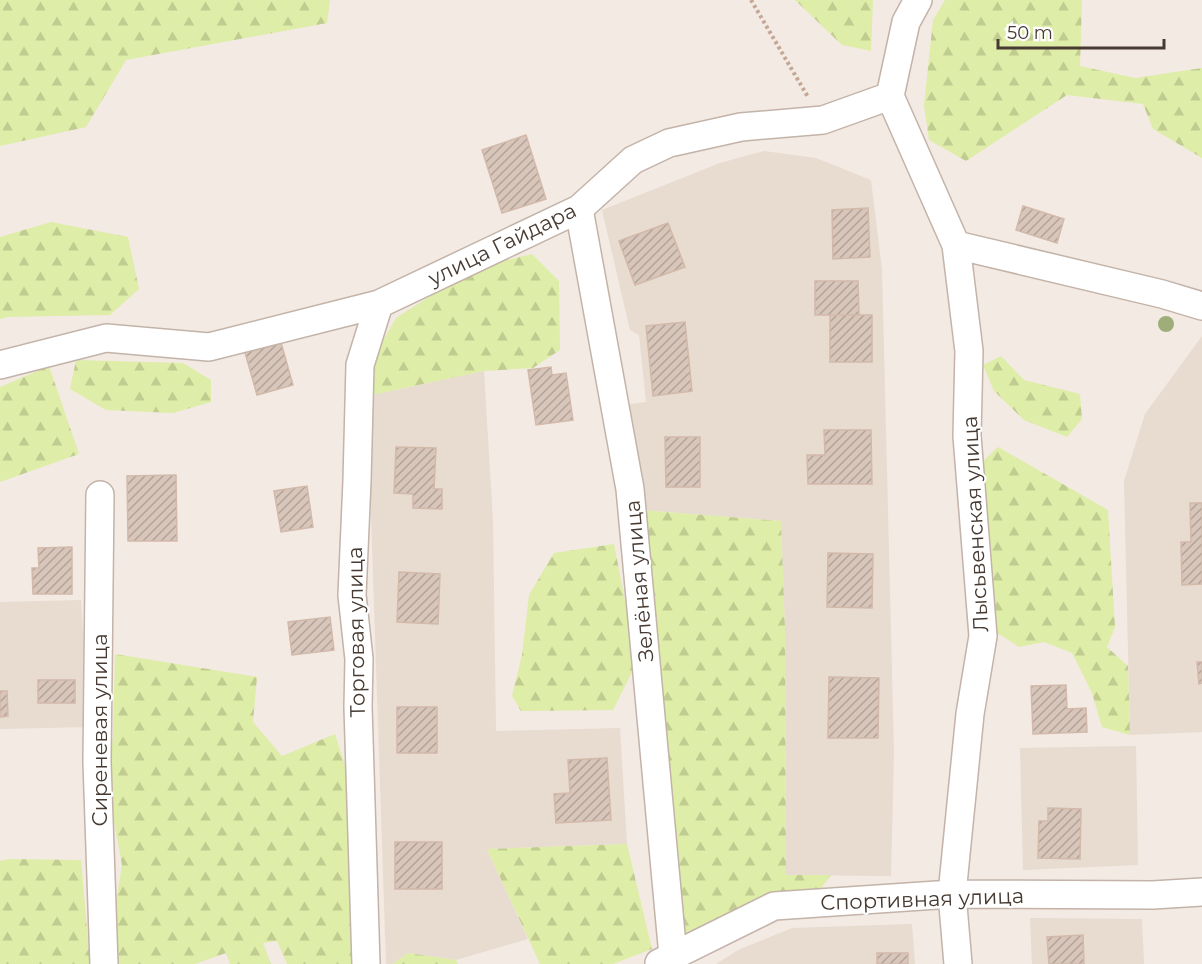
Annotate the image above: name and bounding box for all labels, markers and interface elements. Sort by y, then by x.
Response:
scale bar [998,12,1164,50]
text: 50 m [1007,22,1053,44]
street label: улица Гайдара [423,197,580,291]
street label: Лысьвенская улица [957,415,993,633]
street label: Зелёная улица [619,499,659,663]
street label: Торговая улица [342,546,370,718]
street label: Сиреневая улица [87,634,112,826]
street label: Спортивная улица [820,883,1024,915]

